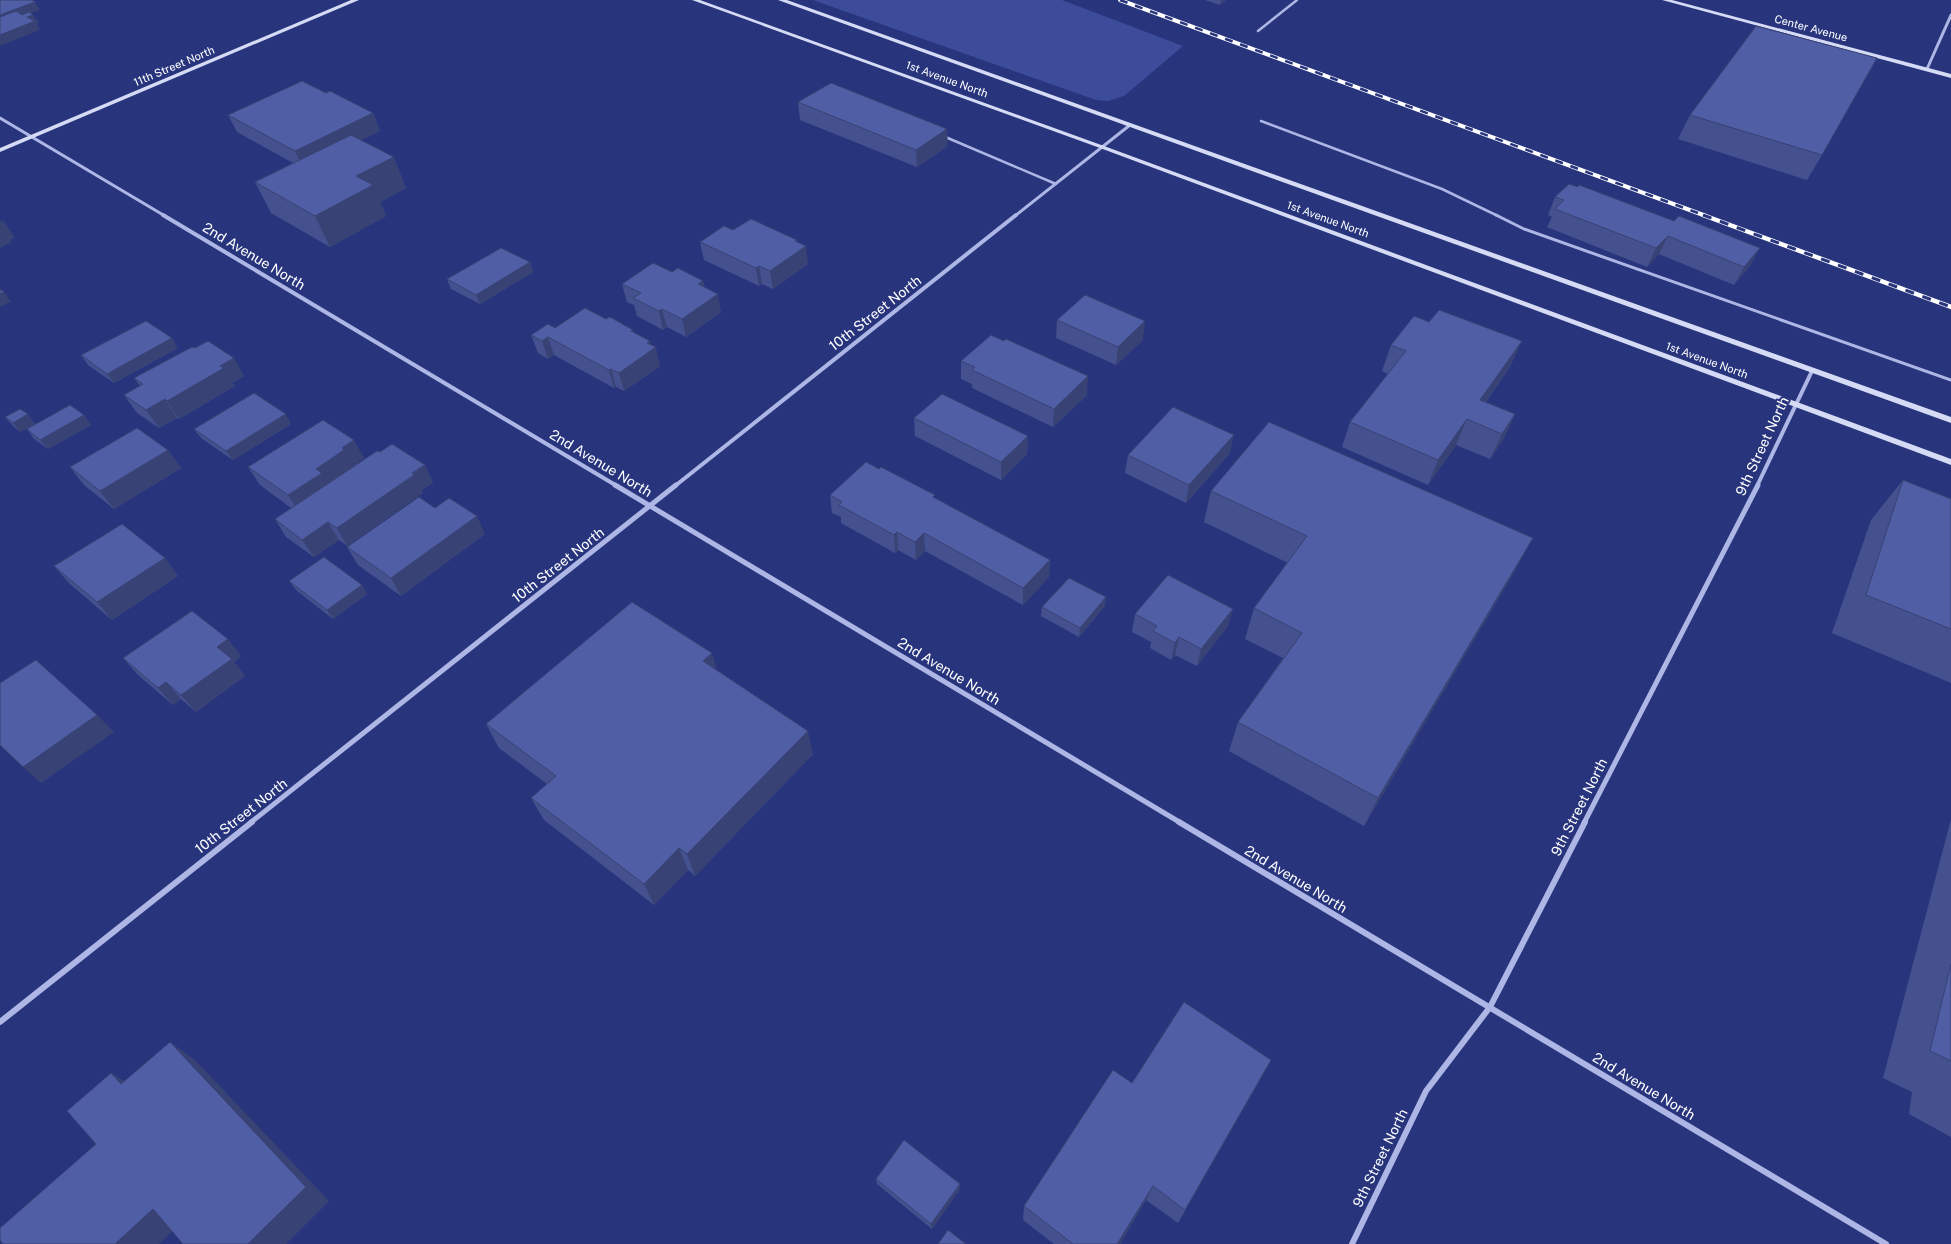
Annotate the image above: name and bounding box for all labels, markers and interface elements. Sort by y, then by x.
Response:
street label: Center Avenue [1773,12,1849,44]
street label: 11th Street North [132,44,216,88]
street label: 1st Avenue North [904,59,990,99]
street label: 1st Avenue North [1285,199,1371,239]
street label: 2nd Avenue North [200,219,308,293]
street label: 10th Street North [826,272,924,354]
street label: 1st Avenue North [1664,340,1750,380]
street label: 9th Street North [1732,394,1792,498]
street label: 2nd Avenue North [547,426,655,500]
street label: 10th Street North [509,524,607,606]
street label: 2nd Avenue North [895,634,1003,708]
street label: 9th Street North [1548,756,1610,858]
street label: 10th Street North [192,775,290,857]
street label: 2nd Avenue North [1242,842,1350,916]
street label: 2nd Avenue North [1590,1049,1698,1123]
street label: 9th Street North [1349,1106,1411,1210]

